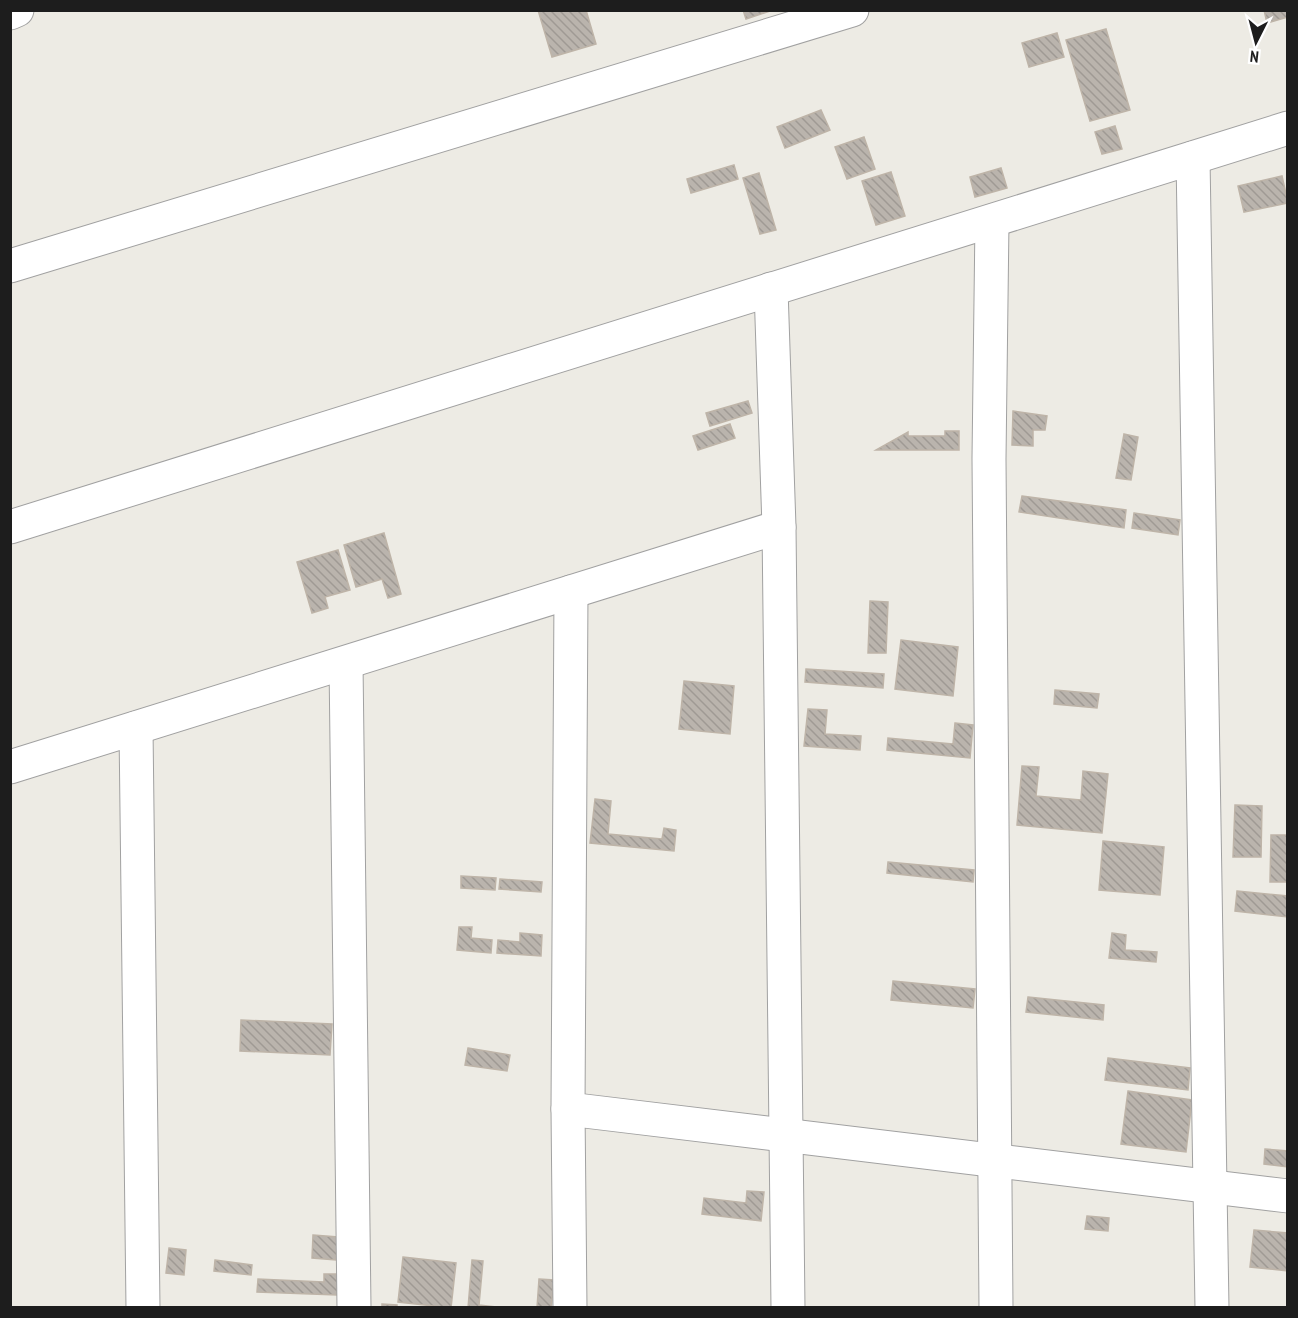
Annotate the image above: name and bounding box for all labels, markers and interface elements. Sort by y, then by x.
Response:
north arrow [1226,12,1286,72]
text: N [1249,47,1260,67]

